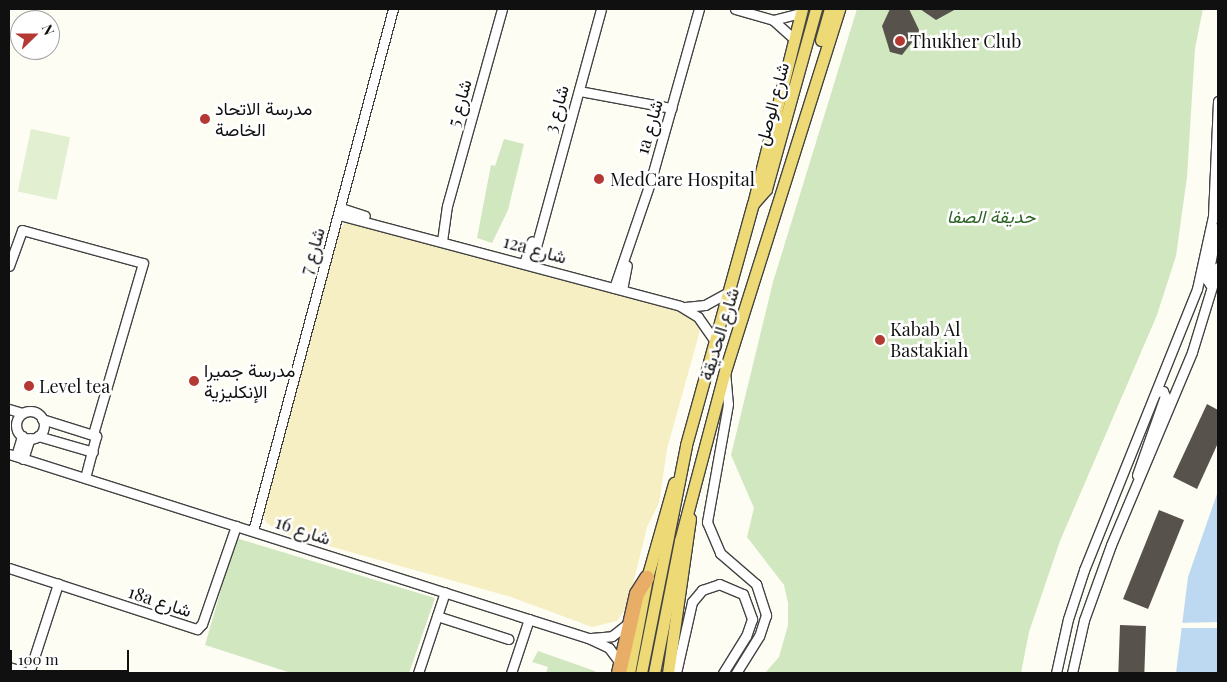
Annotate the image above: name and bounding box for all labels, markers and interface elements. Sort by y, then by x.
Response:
north arrow [10,10,60,60]
text: N [38,21,59,38]
place label: Thukher Club [910,30,1022,52]
marker: Thukher Club [894,35,906,47]
street label: شارع الوصل [751,60,793,148]
street label: شارع 5 [442,77,476,129]
street label: شارع 3 [539,83,573,135]
street label: 1a شارع [631,97,667,157]
place label: مدرسة الاتحاد الخاصة [215,98,312,140]
marker: مدرسة الاتحاد الخاصة [199,113,211,125]
place label: MedCare Hospital [610,168,755,190]
marker: MedCare Hospital [592,172,606,186]
park label: حديقة الصفا [947,205,1035,227]
street label: شارع 7 [295,225,329,277]
street label: 12a شارع [501,230,569,268]
street label: شارع الحديقة [695,285,743,383]
place label: Kabab Al Bastakiah [890,319,968,362]
marker: Kabab Al Bastakiah [874,334,886,346]
place label: مدرسة جميرا الإنكليزية [204,360,295,402]
place label: Level tea [39,375,110,397]
marker: مدرسة جميرا الإنكليزية [188,375,200,387]
marker: Level tea [23,380,35,392]
street label: شارع 16 [273,511,333,549]
street label: 18a شارع [125,581,195,621]
scale bar [12,640,131,672]
text: 100 m [18,649,59,669]

